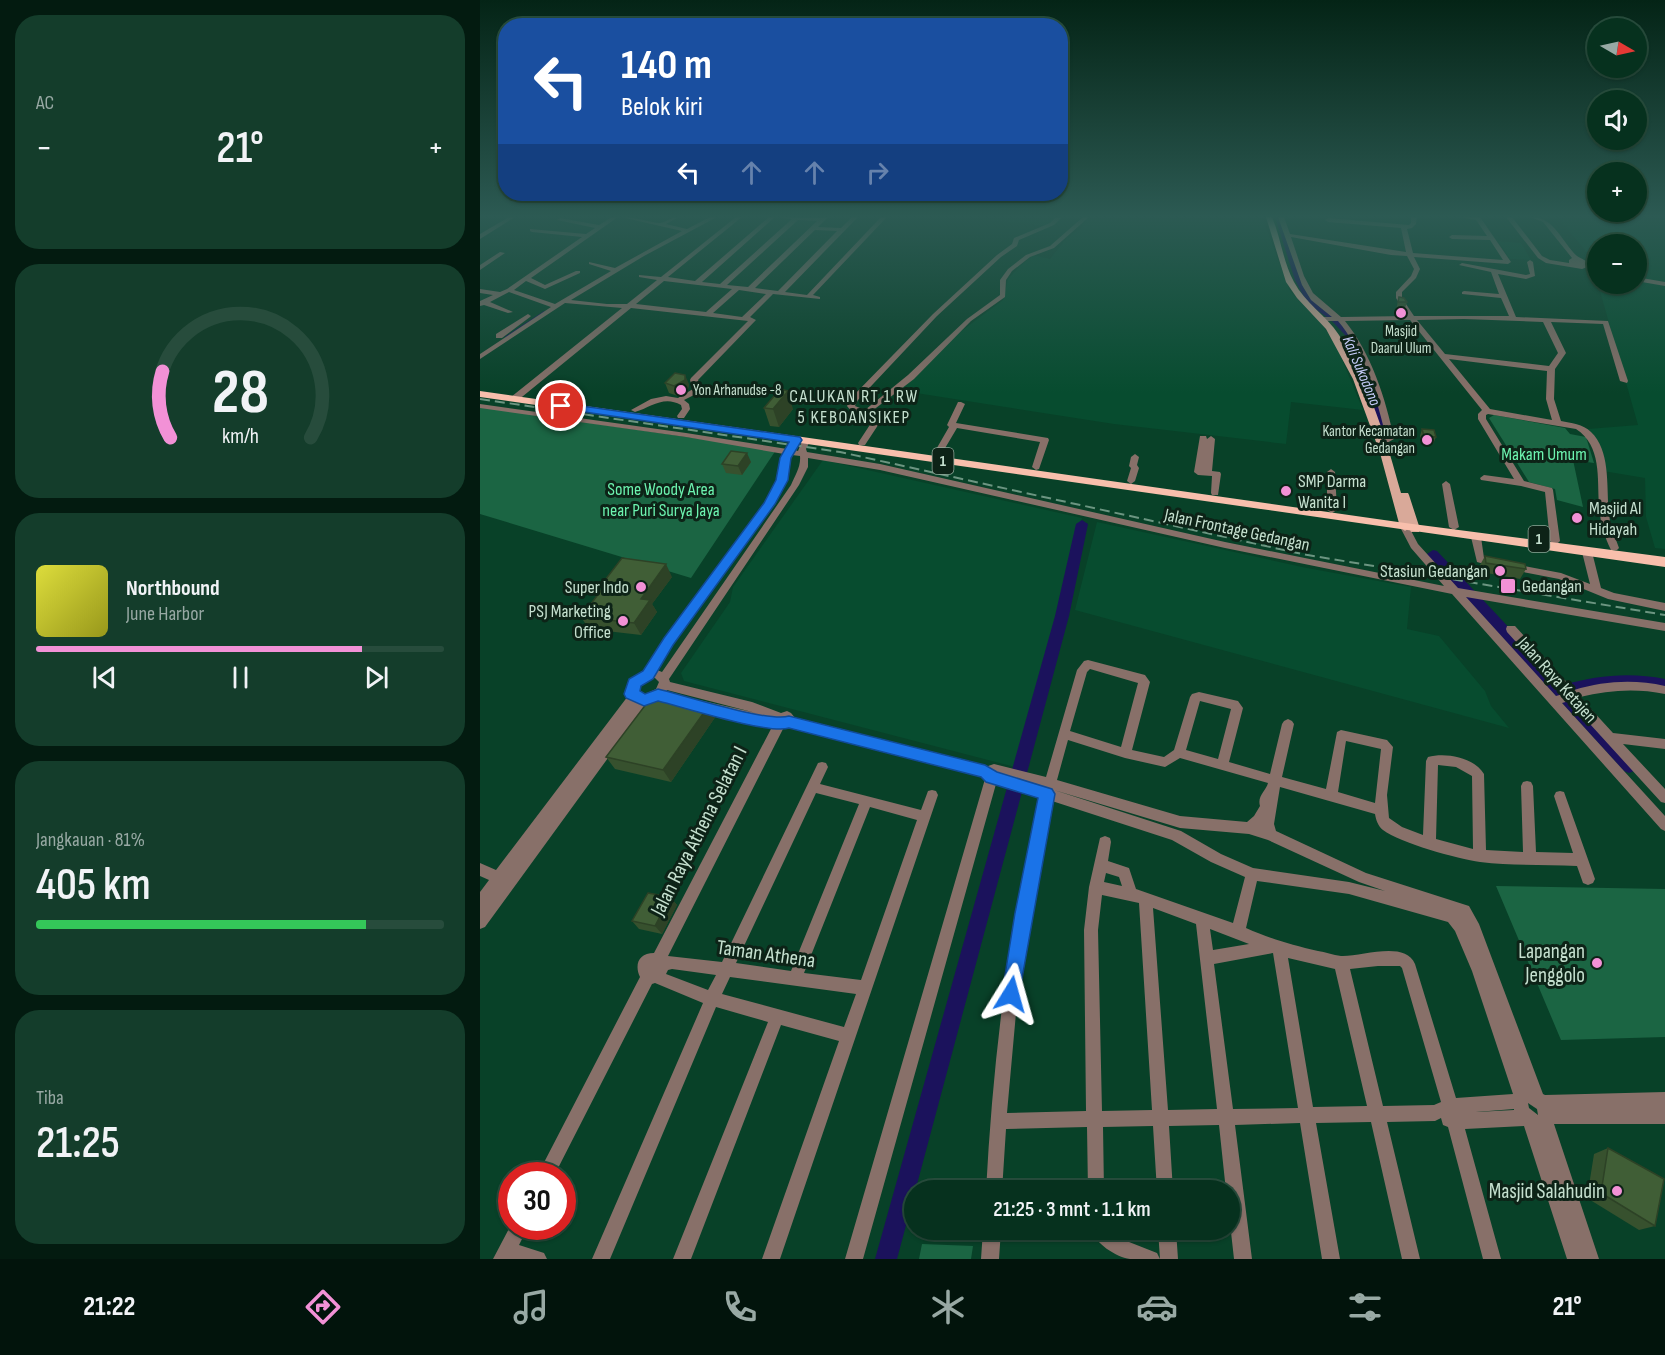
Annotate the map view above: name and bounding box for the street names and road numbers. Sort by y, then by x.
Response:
road number: 1 [932,448,954,474]
street label: Jalan Frontage Gedangan [1161,504,1312,556]
road number: 1 [1528,526,1550,552]
street label: Jalan Raya Ketajen [1512,632,1601,727]
street label: Jalan Raya Athena Selatan I [645,742,753,921]
street label: Taman Athena [715,935,817,973]

